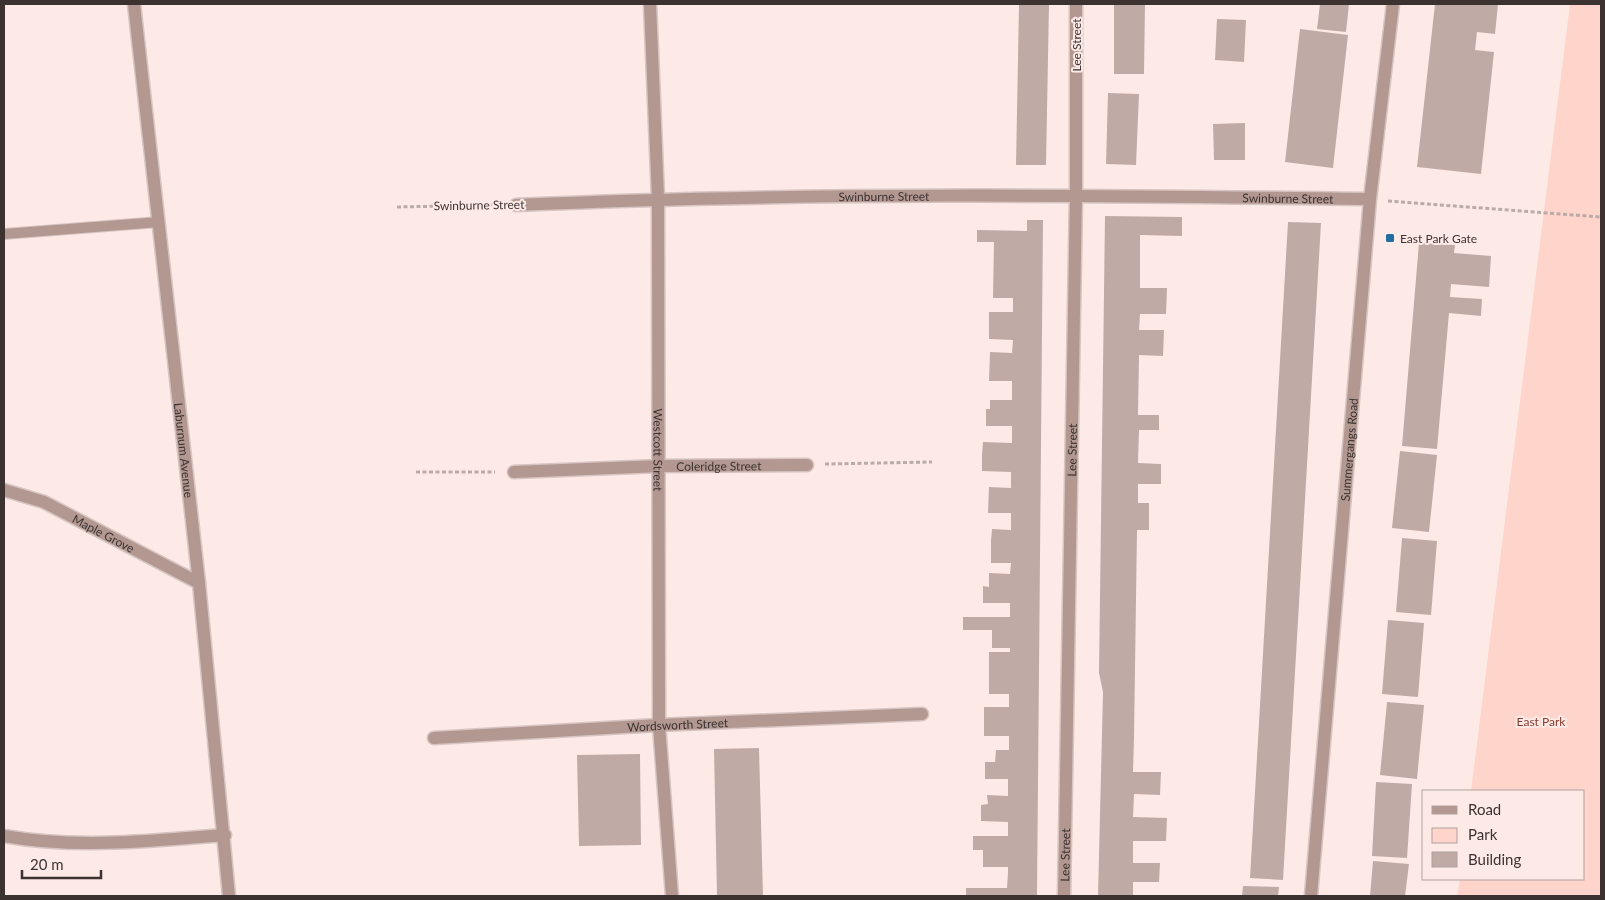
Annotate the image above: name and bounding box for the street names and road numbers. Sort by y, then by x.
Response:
street label: Lee Street [1069,18,1084,72]
street label: Swinburne Street [838,188,930,204]
street label: Swinburne Street [1242,190,1334,206]
street label: Swinburne Street [433,197,525,213]
street label: Summergangs Road [1337,397,1361,502]
street label: Laburnum Avenue [171,402,197,499]
street label: Westcott Street [651,408,666,492]
street label: Lee Street [1064,423,1080,477]
street label: Coleridge Street [676,458,762,473]
street label: Maple Grove [70,511,137,555]
street label: Wordsworth Street [627,715,729,734]
street label: Lee Street [1057,828,1073,882]

